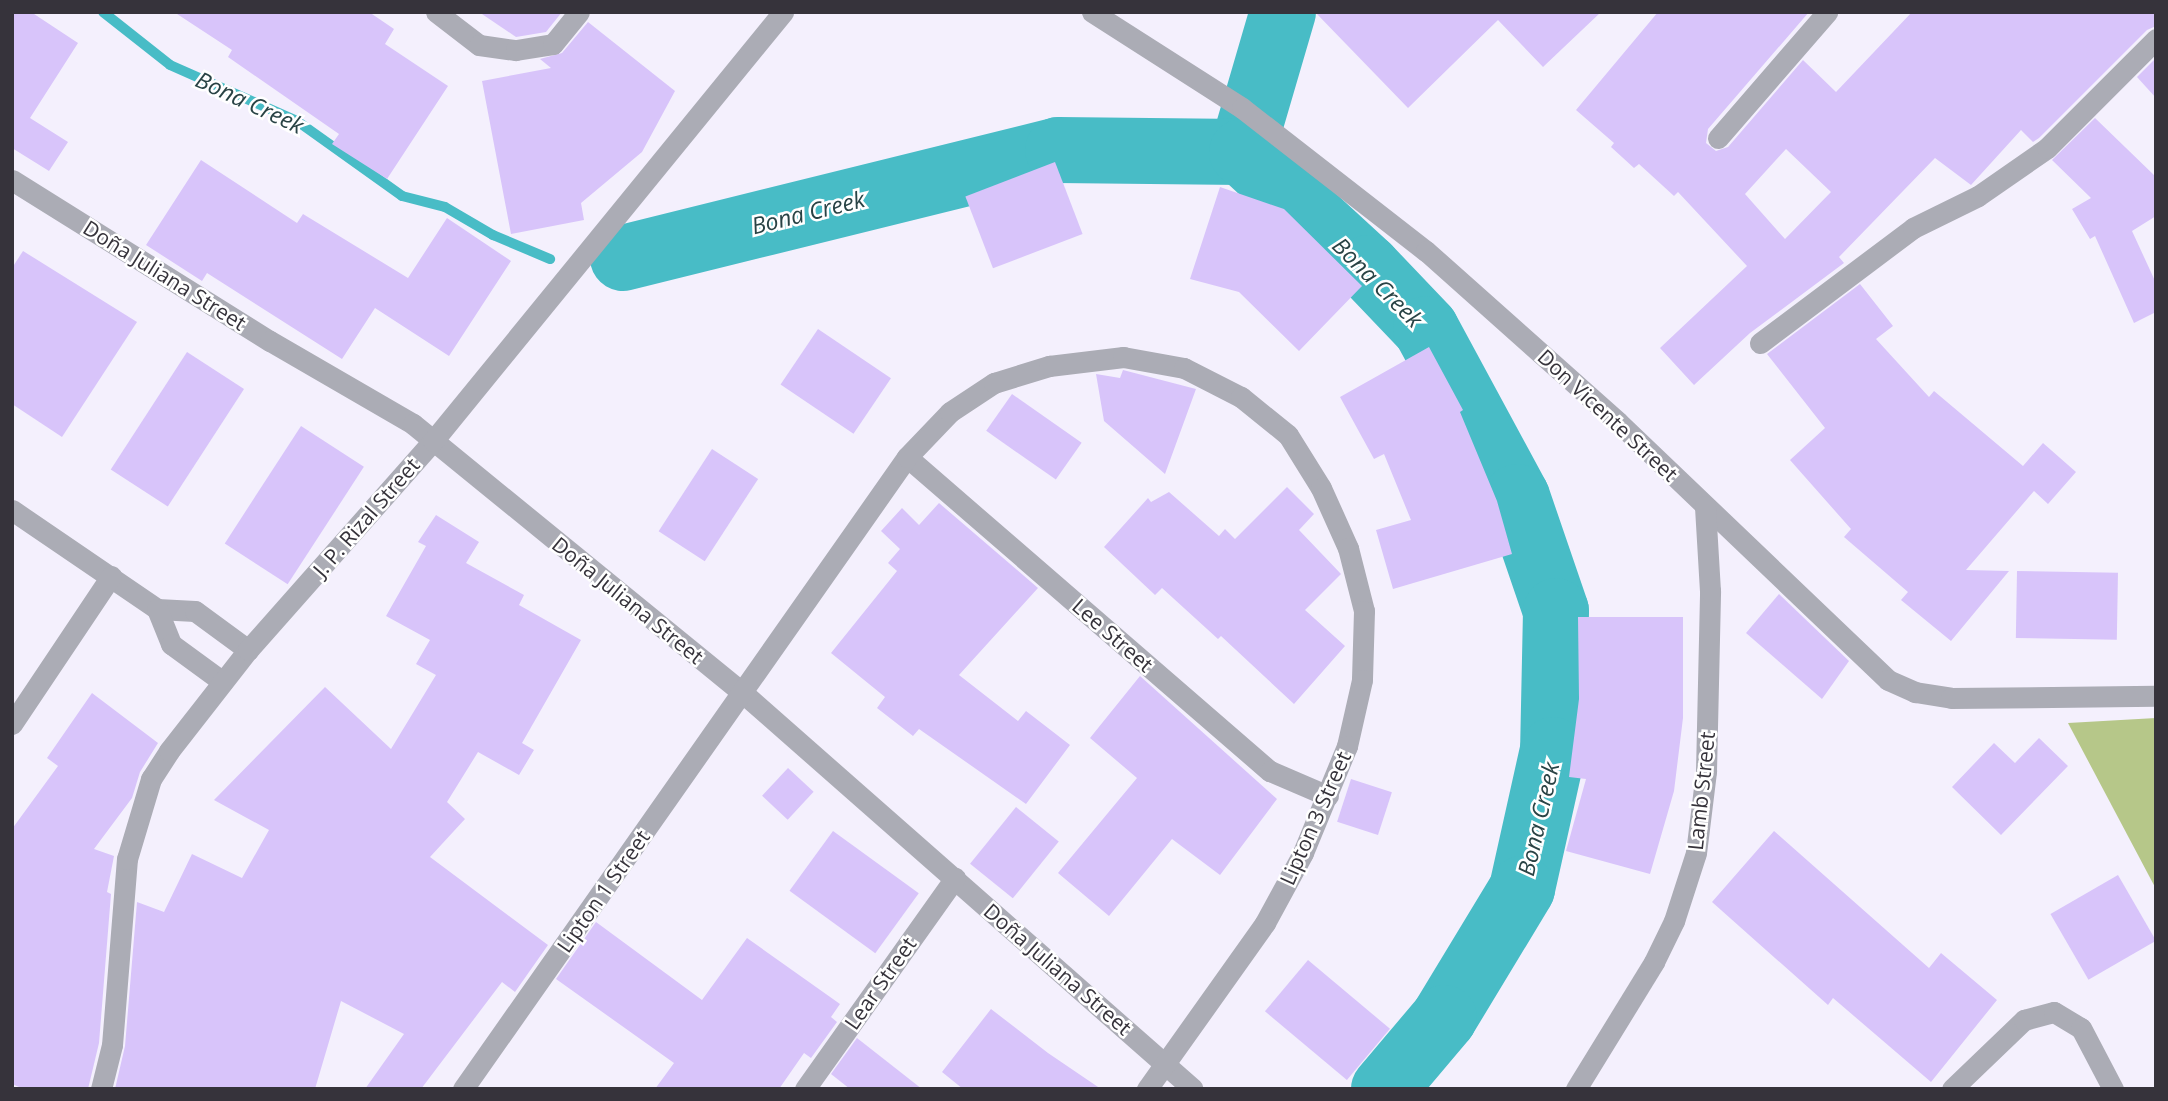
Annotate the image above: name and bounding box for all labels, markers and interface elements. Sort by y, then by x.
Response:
water label: Bona Creek [192,65,308,139]
water label: Bona Creek [749,185,867,239]
street label: Doña Juliana Street [79,215,251,335]
water label: Bona Creek [1327,231,1429,333]
street label: Don Vicente Street [1533,344,1683,486]
street label: J. P. Rizal Street [307,452,425,582]
street label: Doña Juliana Street [547,531,709,669]
street label: Lee Street [1068,593,1158,677]
street label: Lamb Street [1682,730,1720,852]
street label: Lipton 3 Street [1274,747,1356,889]
water label: Bona Creek [1512,760,1564,878]
street label: Lipton 1 Street [551,825,655,957]
street label: Doña Juliana Street [979,898,1137,1040]
street label: Lear Street [839,932,921,1034]

